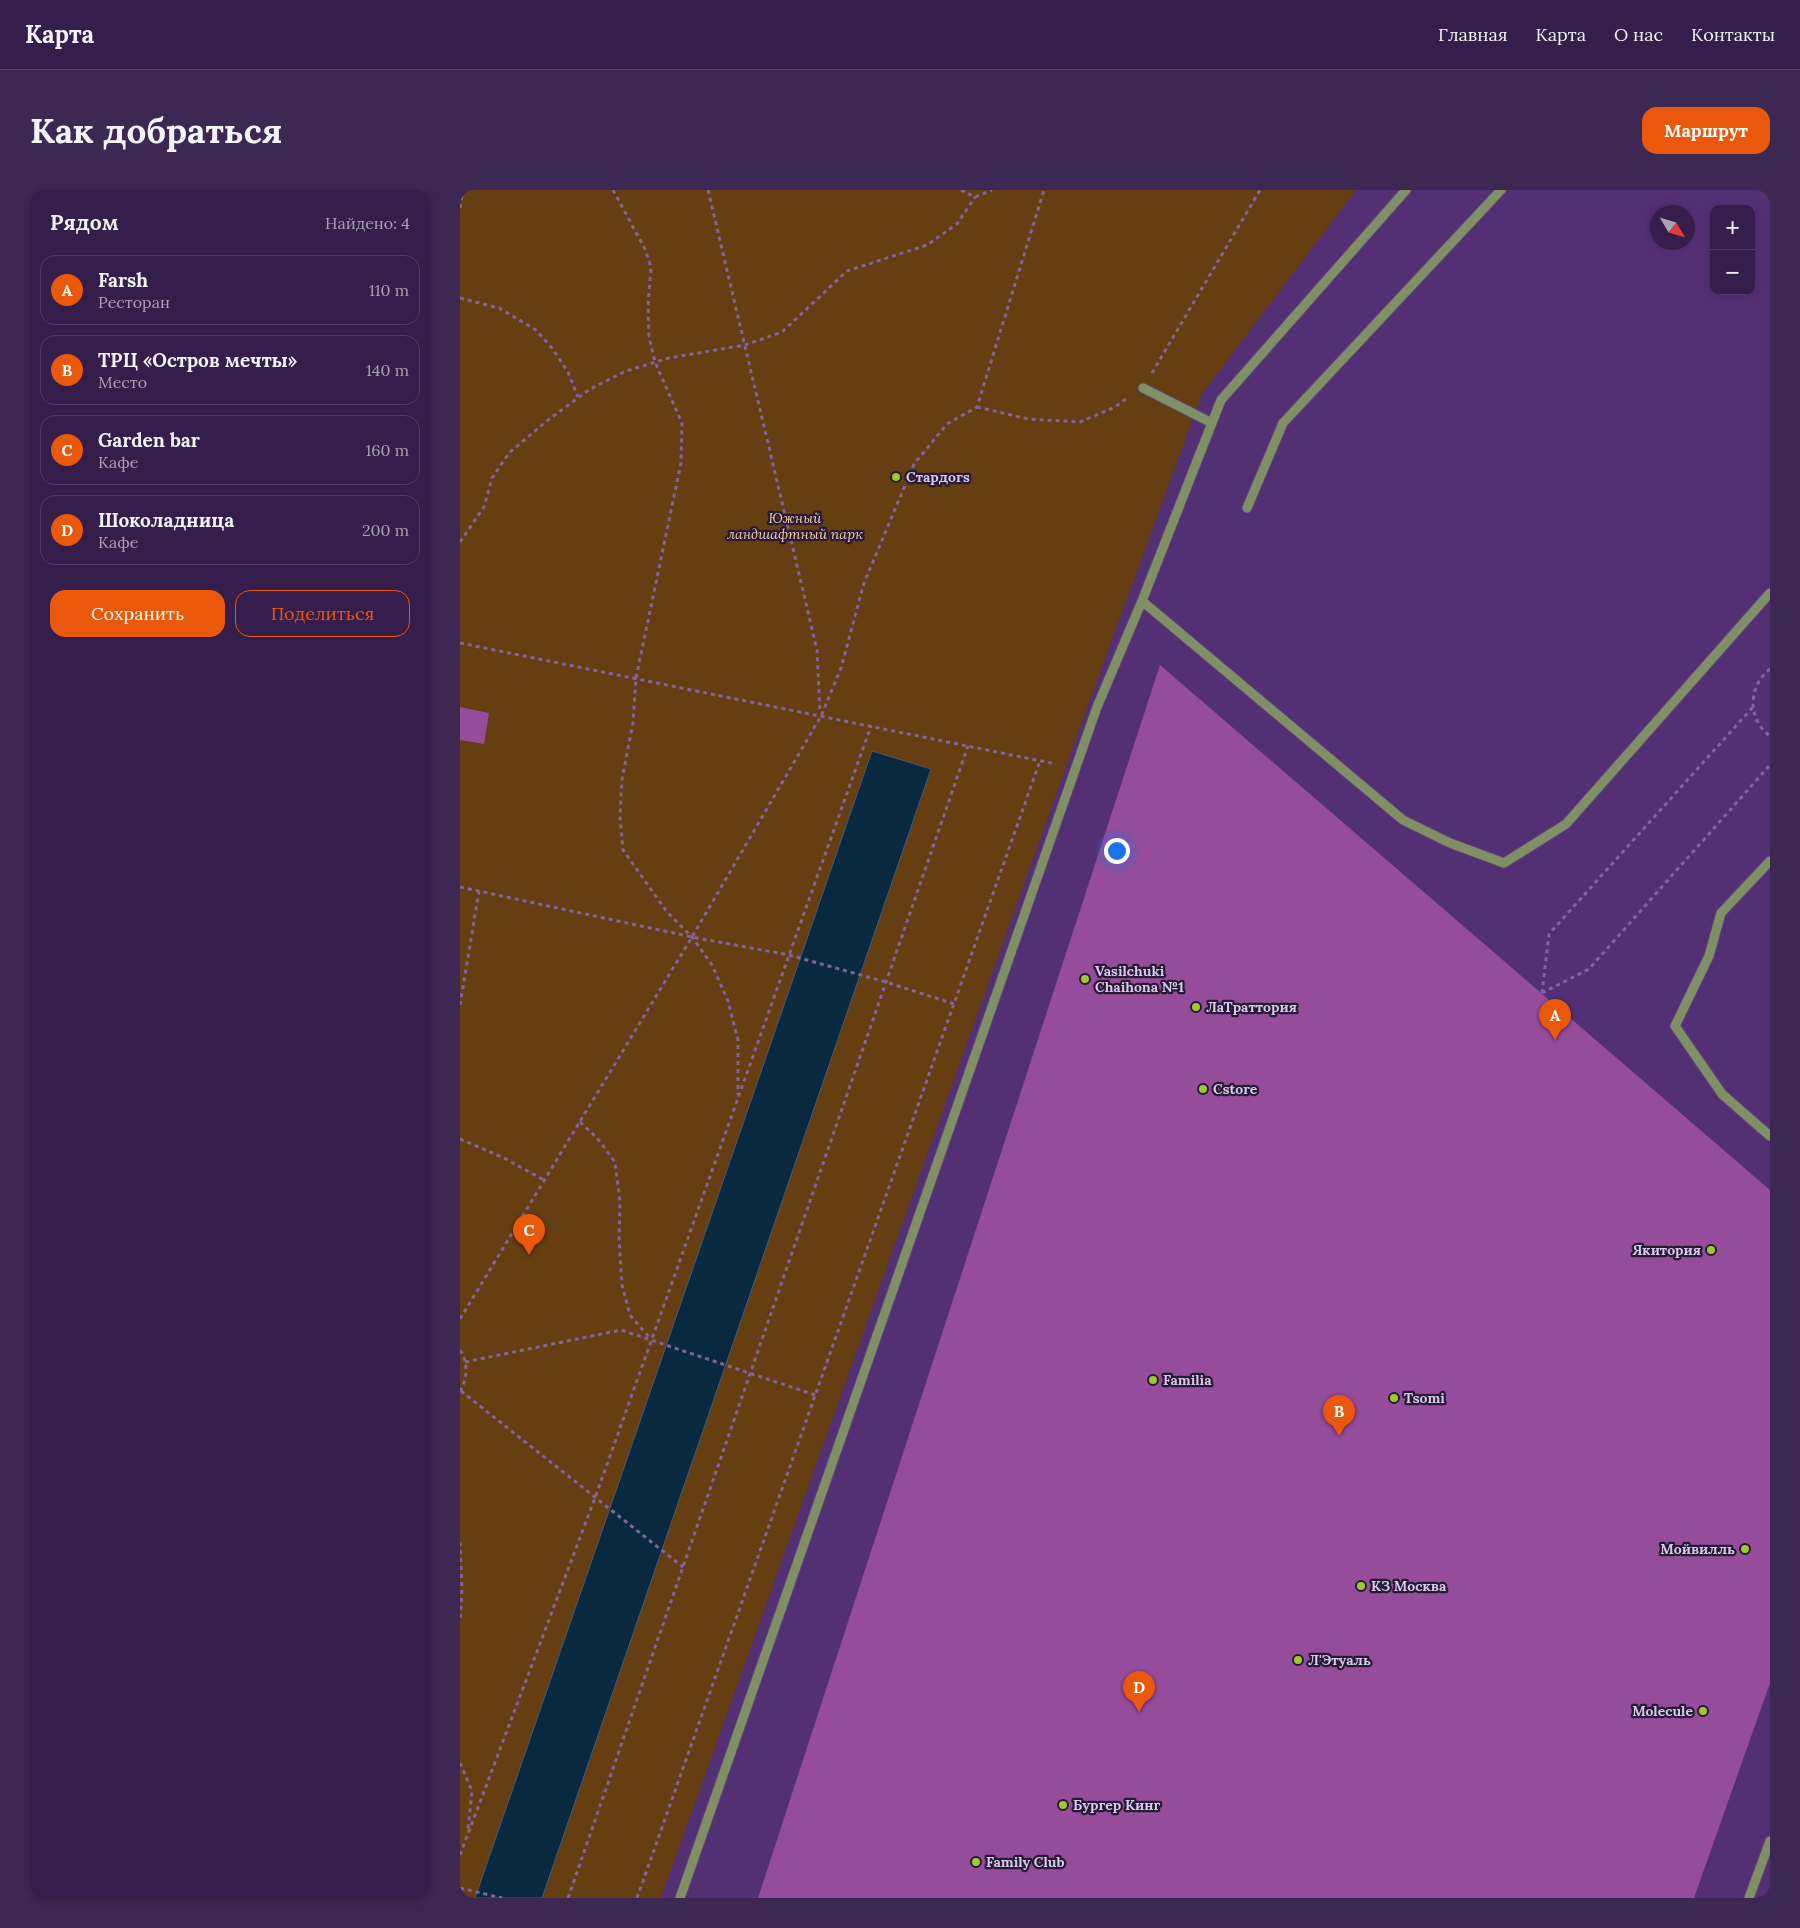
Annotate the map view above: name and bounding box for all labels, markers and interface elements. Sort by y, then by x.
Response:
text: Карта [25,19,94,50]
text: Главная [1438,23,1507,46]
text: Карта [1535,23,1586,46]
text: О нас [1614,23,1663,46]
text: Контакты [1691,23,1775,46]
button: Маршрут [1642,107,1770,154]
text: Как добраться [30,108,283,153]
north arrow [1650,205,1695,250]
map controls [1710,205,1755,295]
button: + [1710,205,1755,250]
text: Рядом [50,209,119,236]
text: Найдено: 4 [325,213,410,233]
button: − [1710,250,1755,295]
text: Farsh [98,268,148,292]
text: A [62,280,72,300]
text: 110 m [369,280,409,300]
text: Ресторан [98,292,170,312]
text: ТРЦ «Остров мечты» [98,348,297,372]
text: B [62,360,72,380]
text: 140 m [366,360,409,380]
text: Место [98,372,147,392]
text: Garden bar [98,428,200,452]
text: C [61,440,73,460]
text: 160 m [365,440,409,460]
text: Кафе [98,452,138,472]
place label: Стардогs [906,468,970,486]
marker: Стардогs [890,471,902,483]
text: Шоколадница [98,508,234,532]
park label: Южный ландшафтный парк [726,509,863,543]
text: D [61,520,73,540]
text: 200 m [362,520,409,540]
text: Кафе [98,532,138,552]
button: Сохранить [50,590,225,637]
button: Поделиться [235,590,410,637]
your location [1104,838,1130,864]
place label: Vasilchuki Chaihona №1 [1095,962,1184,996]
marker: Vasilchuki Chaihona №1 [1079,973,1091,985]
place label: ЛаТраттория [1206,998,1297,1016]
pin: A [1539,999,1571,1040]
marker: ЛаТраттория [1190,1001,1202,1013]
place label: Cstore [1213,1080,1258,1098]
marker: Cstore [1197,1083,1209,1095]
pin: C [513,1214,545,1255]
place label: Якитория [1632,1241,1701,1259]
marker: Якитория [1705,1244,1717,1256]
place label: Familia [1163,1371,1212,1389]
marker: Familia [1147,1374,1159,1386]
place label: Tsomi [1404,1389,1445,1407]
marker: Tsomi [1388,1392,1400,1404]
pin: B [1323,1395,1355,1436]
place label: Мойвилль [1660,1540,1735,1558]
marker: Мойвилль [1739,1543,1751,1555]
place label: КЗ Москва [1371,1577,1447,1595]
marker: КЗ Москва [1355,1580,1367,1592]
place label: Л'Этуаль [1308,1651,1371,1669]
marker: Л'Этуаль [1292,1654,1304,1666]
pin: D [1123,1671,1155,1712]
place label: Molecule [1632,1702,1693,1720]
marker: Molecule [1697,1705,1709,1717]
place label: Бургер Кинг [1073,1796,1160,1814]
marker: Бургер Кинг [1057,1799,1069,1811]
place label: Family Club [986,1853,1065,1871]
marker: Family Club [970,1856,982,1868]

